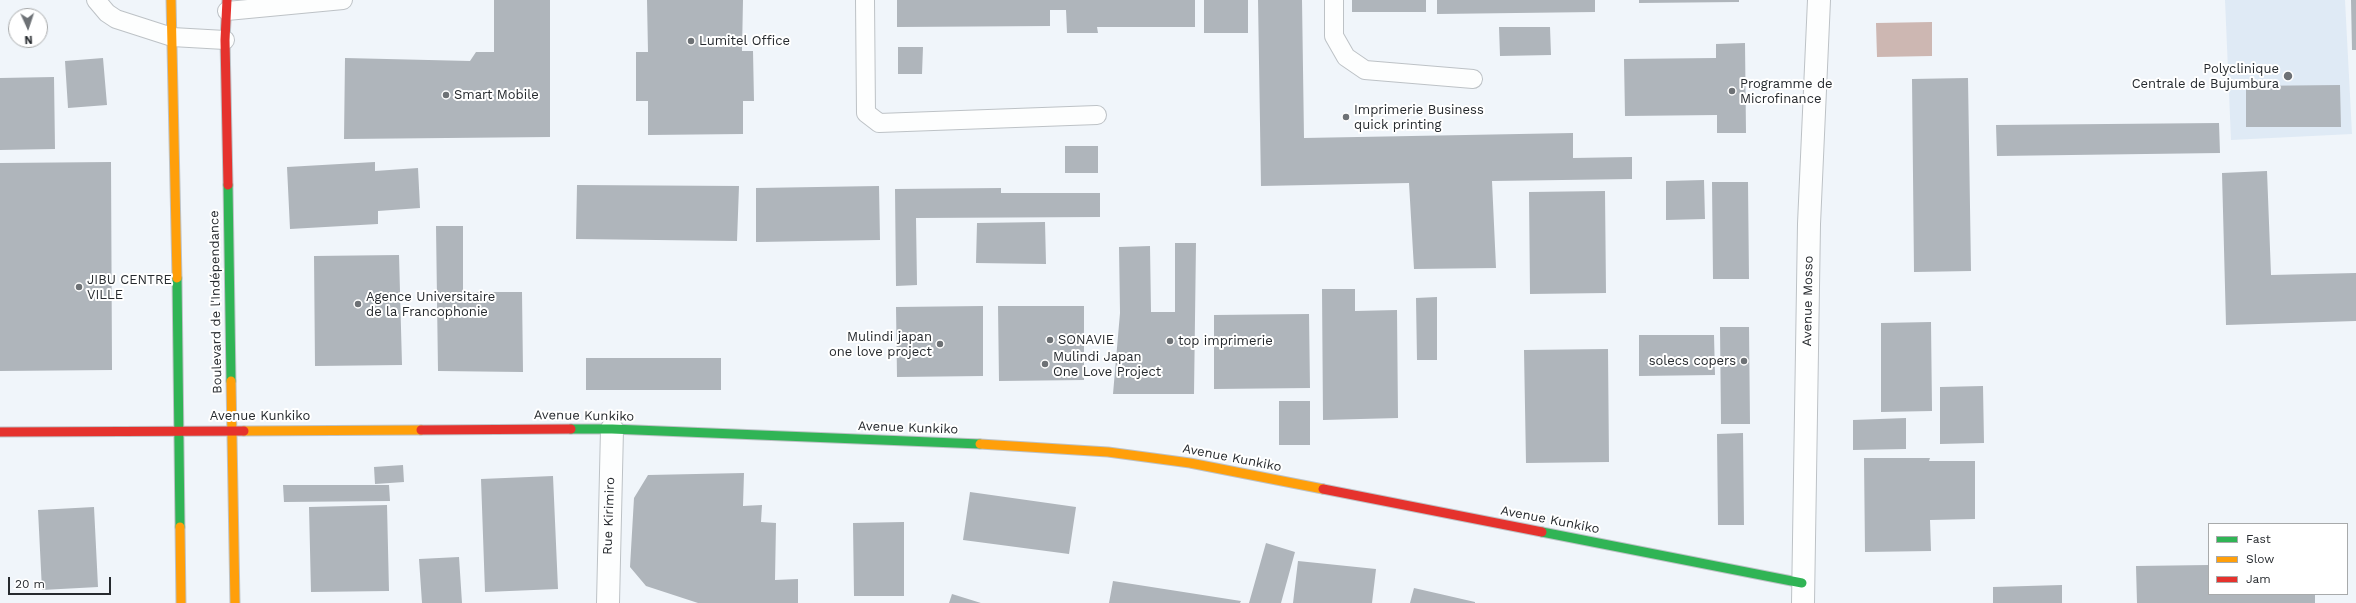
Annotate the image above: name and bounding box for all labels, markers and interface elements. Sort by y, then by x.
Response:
north arrow [8,8,48,48]
text: N [24,33,33,46]
place label: Lumitel Office [699,33,790,49]
marker: Lumitel Office [686,36,696,46]
place label: Polyclinique Centrale de Bujumbura [2132,61,2279,92]
marker: Polyclinique Centrale de Bujumbura [2282,70,2294,82]
place label: Programme de Microfinance [1740,76,1833,107]
marker: Programme de Microfinance [1727,86,1737,96]
place label: Smart Mobile [454,87,539,103]
marker: Smart Mobile [441,90,451,100]
place label: Imprimerie Business quick printing [1354,102,1484,133]
marker: Imprimerie Business quick printing [1341,112,1351,122]
street label: Boulevard de l'Indépendance [207,210,225,394]
street label: Avenue Mosso [1799,256,1817,346]
place label: JIBU CENTRE VILLE [87,272,172,303]
marker: JIBU CENTRE VILLE [74,282,84,292]
place label: Agence Universitaire de la Francophonie [366,289,495,320]
marker: Agence Universitaire de la Francophonie [353,299,363,309]
place label: Mulindi japan one love project [829,329,932,360]
place label: SONAVIE [1058,332,1114,348]
place label: top imprimerie [1178,333,1273,349]
marker: SONAVIE [1045,335,1055,345]
marker: top imprimerie [1165,336,1175,346]
marker: Mulindi japan one love project [935,339,945,349]
place label: Mulindi Japan One Love Project [1053,349,1161,380]
place label: solecs copers [1649,353,1736,369]
marker: solecs copers [1739,356,1749,366]
marker: Mulindi Japan One Love Project [1040,359,1050,369]
street label: Avenue Kunkiko [534,407,634,425]
street label: Avenue Kunkiko [210,408,310,424]
street label: Avenue Kunkiko [858,418,958,438]
street label: Avenue Kunkiko [1181,441,1283,475]
street label: Rue Kirimiro [600,477,618,555]
street label: Avenue Kunkiko [1499,503,1601,537]
legend [2208,523,2348,595]
text: Fast [2246,532,2271,546]
text: Slow [2246,552,2274,566]
scale bar [10,569,113,595]
text: Jam [2246,572,2271,586]
text: 20 m [15,577,45,591]

